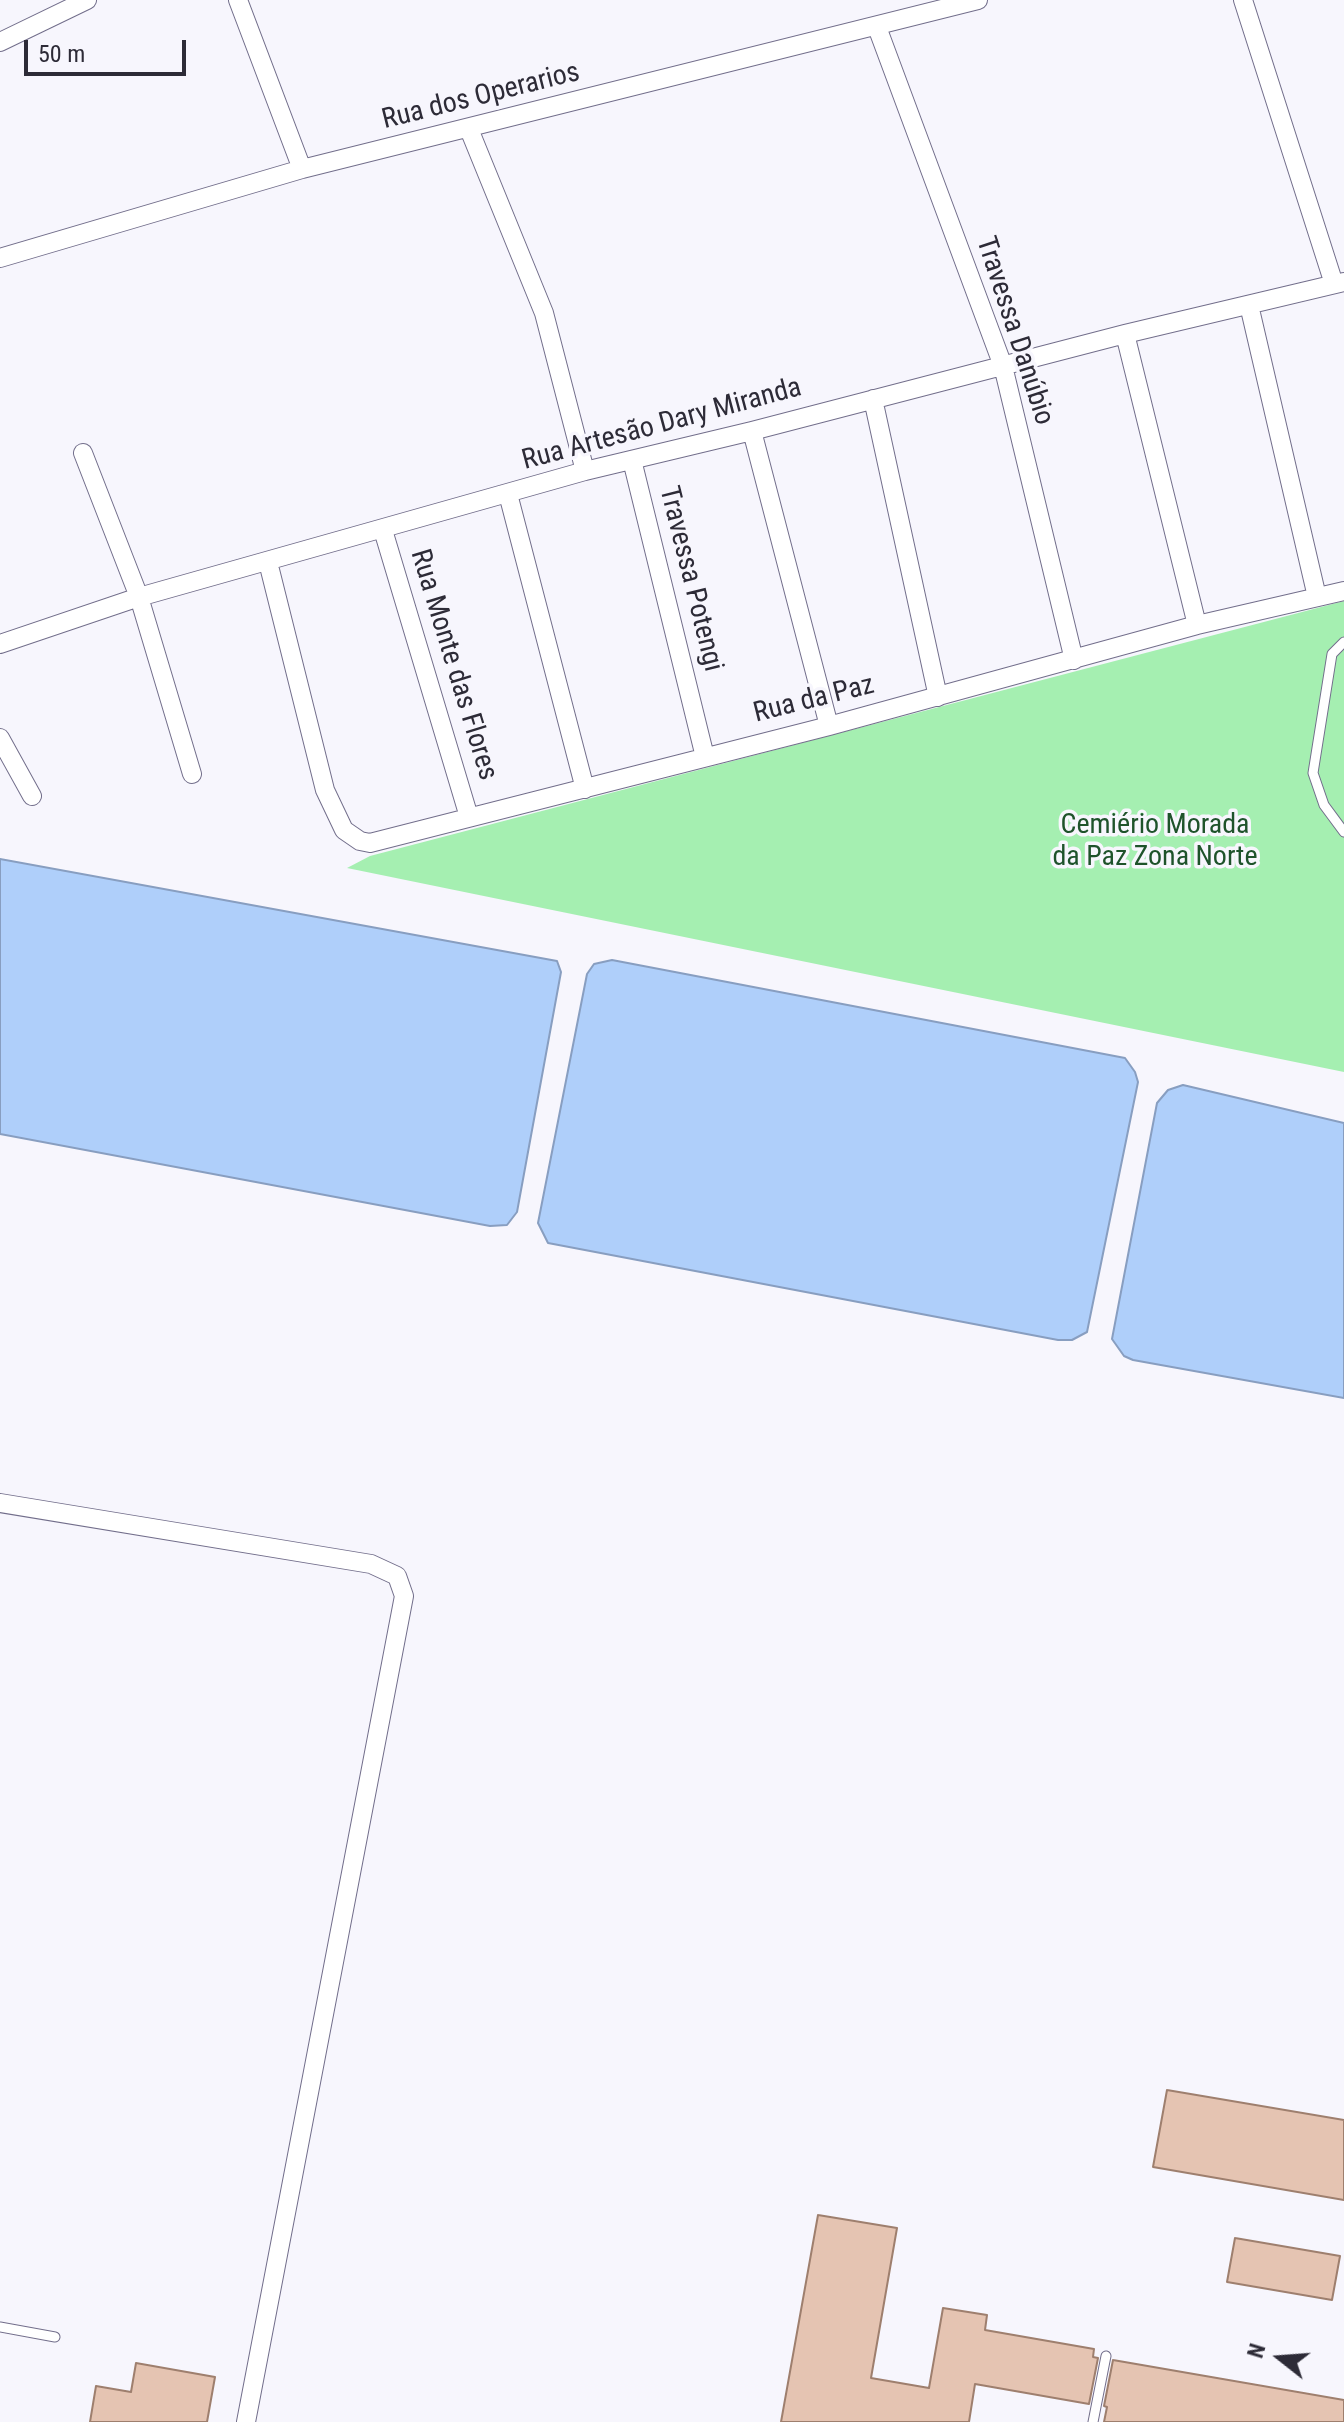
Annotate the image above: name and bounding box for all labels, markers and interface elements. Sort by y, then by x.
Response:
scale bar [28,24,190,74]
text: 50 m [38,40,85,68]
street label: Rua dos Operarios [379,56,583,138]
street label: Travessa Danúbio [968,233,1060,429]
street label: Rua Artesão Dary Miranda [519,372,805,478]
street label: Travessa Potengi [651,483,729,675]
street label: Rua Monte das Flores [402,546,504,784]
street label: Rua da Paz [750,669,878,731]
park label: Cemiério Morada da Paz Zona Norte [1052,809,1258,875]
north arrow [1240,2318,1320,2398]
text: N [1243,2341,1270,2361]

